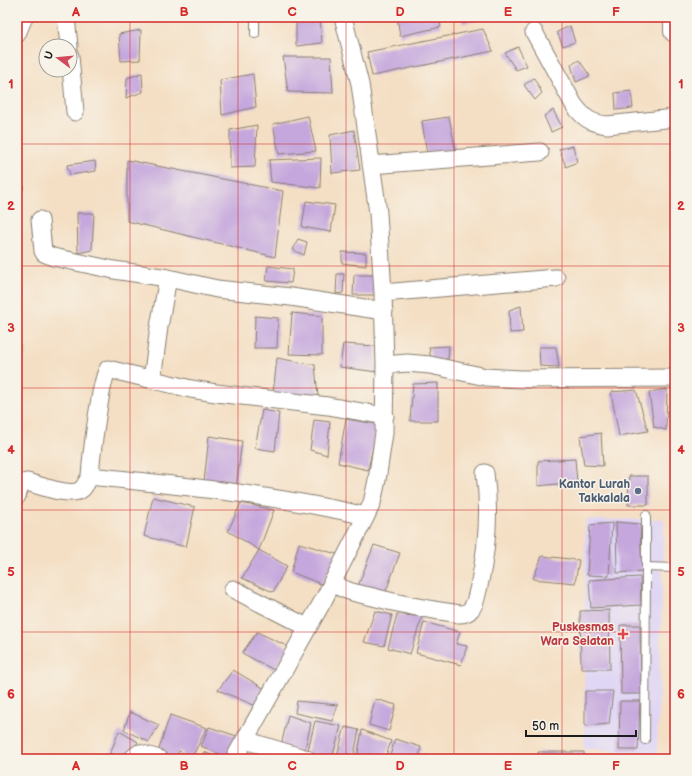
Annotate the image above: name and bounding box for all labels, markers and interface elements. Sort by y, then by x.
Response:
text: A [71,4,80,20]
text: B [179,4,189,20]
text: C [287,4,297,20]
text: D [395,4,405,20]
text: E [504,4,513,20]
text: F [612,4,620,20]
north arrow [38,38,78,78]
text: U [42,50,56,61]
text: 1 [8,76,14,92]
text: 1 [678,76,684,92]
text: 2 [7,198,15,214]
text: 2 [677,198,685,214]
text: 3 [7,320,15,336]
text: 3 [677,320,685,336]
text: 4 [7,442,15,458]
text: 4 [677,442,685,458]
place label: Kantor Lurah Takkalala [559,477,630,506]
marker: Kantor Lurah Takkalala [633,486,643,496]
text: 5 [7,564,15,580]
text: 5 [677,564,685,580]
place label: Puskesmas Wara Selatan [541,620,614,649]
marker: Puskesmas Wara Selatan [617,628,629,640]
text: 6 [7,686,15,702]
text: 6 [677,686,685,702]
scale bar [526,712,636,738]
text: 50 m [532,719,559,734]
text: A [71,758,80,774]
text: B [179,758,189,774]
text: C [287,758,297,774]
text: D [395,758,405,774]
text: E [504,758,513,774]
text: F [612,758,620,774]

